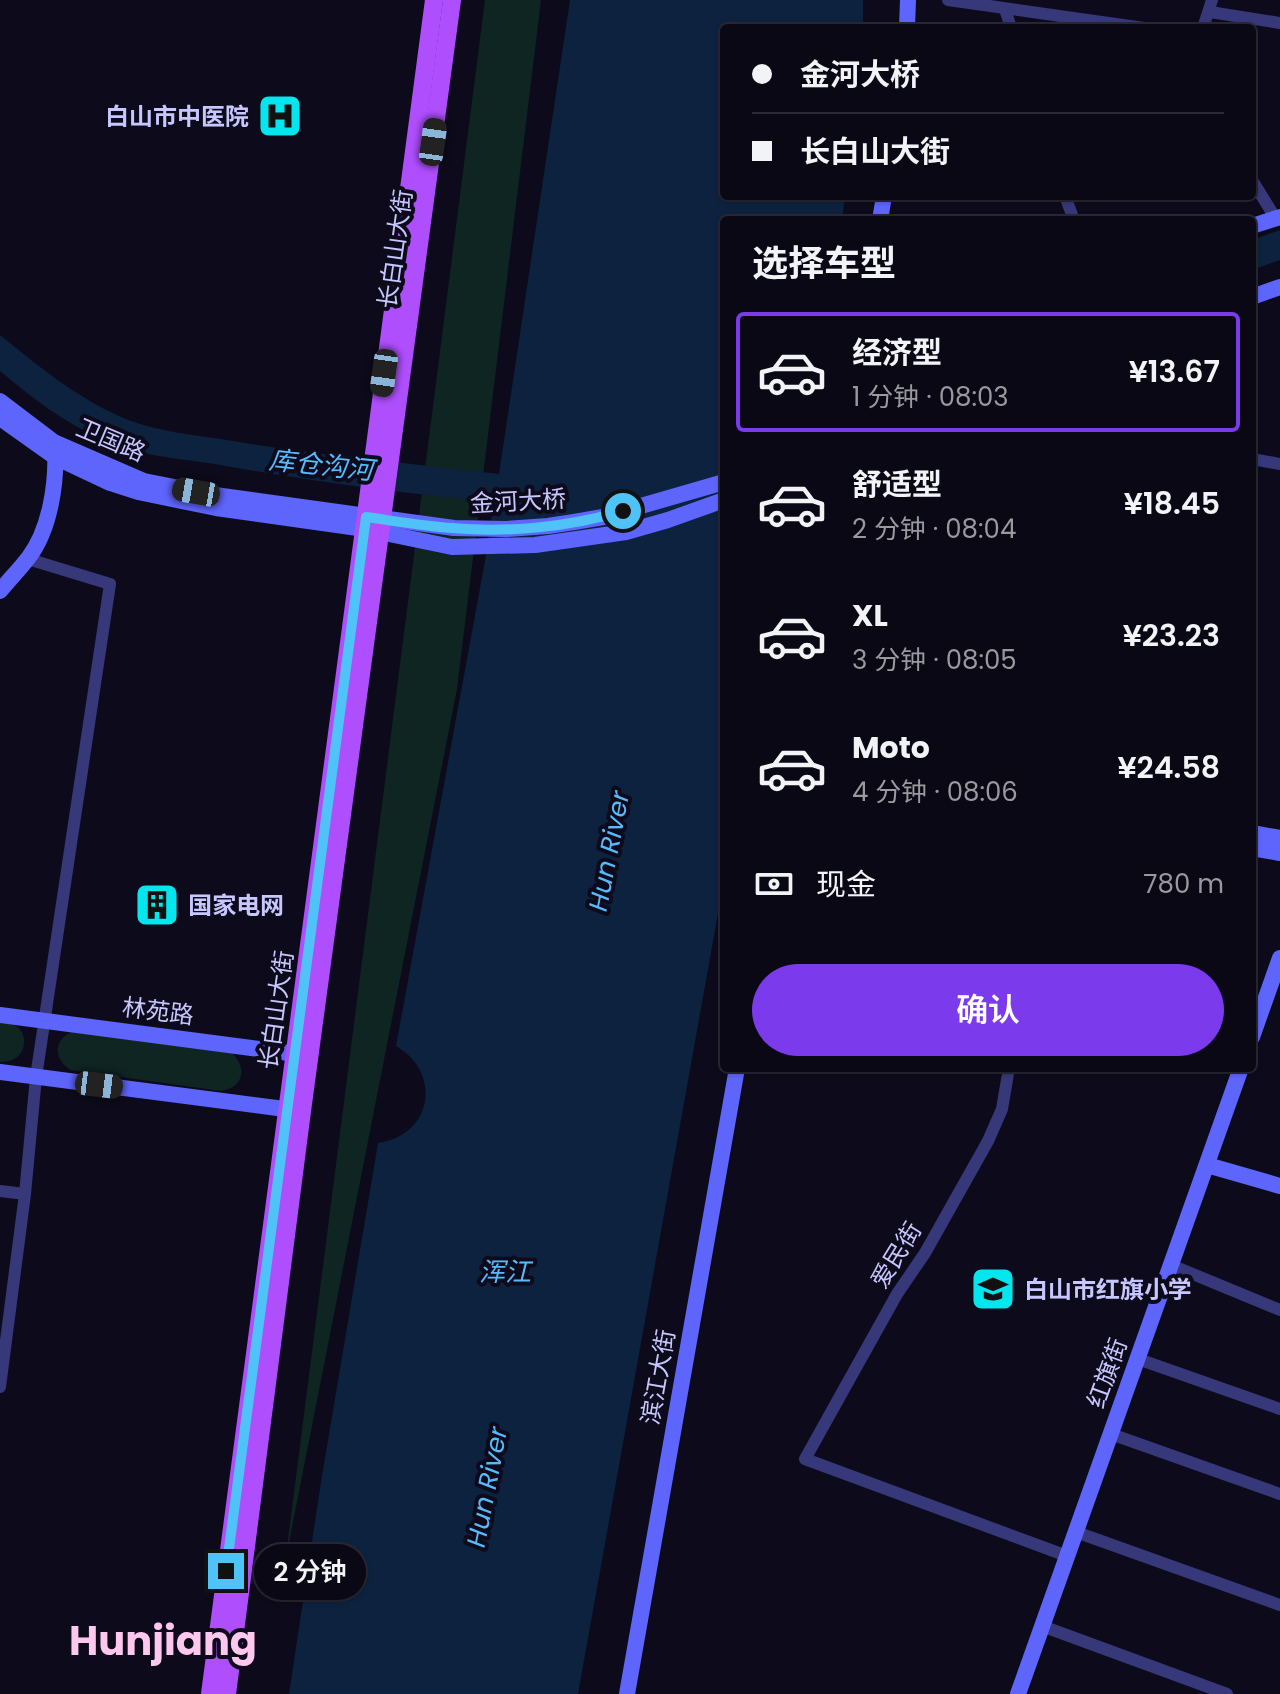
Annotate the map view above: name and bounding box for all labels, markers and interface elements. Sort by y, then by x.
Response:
text: 金河大桥 [800,53,920,96]
hospital icon: 白山市中医院 [256,92,304,140]
place label: 白山市中医院 [105,100,249,133]
car [418,117,448,167]
text: 长白山大街 [800,130,950,173]
street label: 长白山大街 [370,187,420,311]
text: 选择车型 [752,238,896,289]
text: 经济型 [852,331,942,374]
icon: car [756,336,828,408]
car [369,348,399,398]
text: ¥13.67 [1129,350,1220,393]
text: 1 分钟 · 08:03 [852,379,1009,415]
street label: 卫国路 [71,411,151,469]
water label: 库仓沟河 [267,442,380,489]
text: 舒适型 [852,463,942,506]
icon: car [756,468,828,540]
car [170,476,222,508]
street label: 金河大桥 [469,482,567,520]
text: ¥18.45 [1124,482,1220,525]
route start [605,493,641,529]
text: 2 分钟 · 08:04 [852,511,1016,547]
text: XL [852,594,888,637]
icon: car [756,600,828,672]
text: ¥23.23 [1123,614,1220,657]
text: 3 分钟 · 08:05 [852,642,1017,678]
text: Moto [852,726,930,769]
icon: car [756,732,828,804]
text: ¥24.58 [1117,746,1220,789]
text: 4 分钟 · 08:06 [852,774,1018,810]
water label: Hun River [580,787,639,914]
icon: cash [752,862,796,906]
text: 现金 [816,863,876,906]
text: 780 m [1143,866,1224,902]
building icon: 国家电网 [133,881,181,929]
place label: 国家电网 [188,889,284,922]
street label: 长白山大街 [251,948,301,1072]
button: 确认 [752,964,1224,1056]
street label: 林苑路 [120,990,196,1032]
car [74,1070,124,1100]
street label: 爱民街 [863,1216,929,1294]
water label: 浑江 [479,1254,534,1290]
school or university icon: 白山市红旗小学 [969,1265,1017,1313]
place label: 白山市红旗小学 [1024,1273,1192,1306]
street label: 滨江大街 [633,1327,683,1427]
street label: 红旗街 [1079,1334,1135,1412]
water label: Hun River [458,1423,517,1550]
callout: 2 分钟 [254,1543,366,1599]
route end [208,1553,244,1589]
text: 2 分钟 [273,1554,347,1590]
district label: Hunjiang [69,1613,257,1669]

